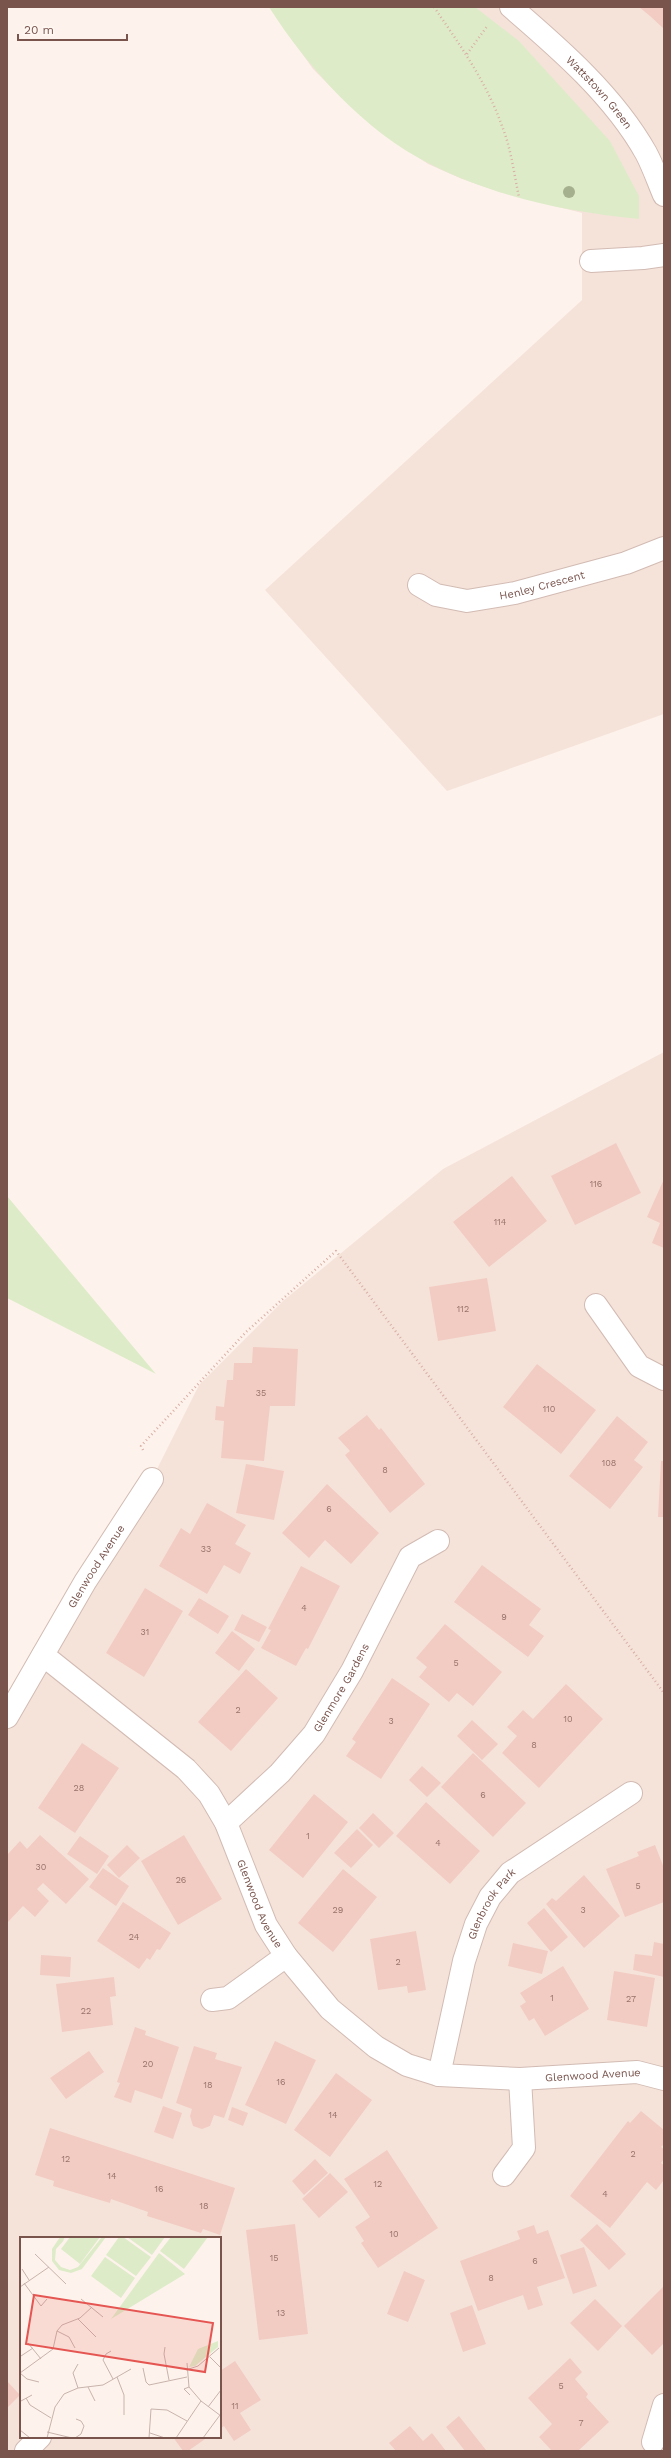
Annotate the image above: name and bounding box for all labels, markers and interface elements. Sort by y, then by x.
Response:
scale bar [18,16,127,42]
text: 20 m [24,23,54,37]
street label: Wattstown Green [563,53,635,132]
street label: Henley Crescent [498,568,587,603]
house number: 116 [590,1179,602,1189]
house number: 114 [494,1217,507,1227]
house number: 112 [457,1304,469,1314]
house number: 35 [256,1388,266,1398]
house number: 110 [543,1404,556,1414]
house number: 108 [602,1458,616,1468]
house number: 8 [382,1465,388,1475]
house number: 6 [326,1504,332,1514]
street label: Glenwood Avenue [65,1523,127,1610]
house number: 33 [201,1544,211,1554]
house number: 4 [301,1603,307,1613]
house number: 9 [501,1612,507,1622]
house number: 31 [141,1627,149,1637]
street label: Glenmore Gardens [311,1641,372,1735]
house number: 5 [453,1658,459,1668]
house number: 2 [235,1705,241,1715]
house number: 10 [563,1714,573,1724]
house number: 3 [388,1716,394,1726]
house number: 8 [531,1740,537,1750]
house number: 28 [74,1783,84,1793]
house number: 6 [480,1790,486,1800]
house number: 1 [306,1831,310,1841]
house number: 4 [435,1838,441,1848]
street label: Glenwood Avenue [234,1858,285,1951]
house number: 30 [36,1862,47,1872]
street label: Glenbrook Park [465,1865,518,1941]
house number: 26 [176,1875,186,1885]
house number: 5 [635,1881,641,1891]
house number: 29 [333,1905,343,1915]
house number: 3 [580,1905,586,1915]
house number: 24 [129,1932,140,1942]
house number: 2 [395,1957,401,1967]
house number: 1 [550,1993,554,2003]
house number: 27 [626,1994,636,2004]
house number: 22 [81,2006,91,2016]
house number: 20 [143,2059,154,2069]
street label: Glenwood Avenue [545,2066,642,2084]
house number: 16 [277,2077,285,2087]
house number: 18 [203,2080,213,2090]
house number: 14 [328,2110,338,2120]
house number: 2 [630,2149,636,2159]
house number: 12 [62,2154,70,2164]
house number: 14 [107,2171,117,2181]
house number: 12 [374,2179,382,2189]
house number: 16 [155,2184,163,2194]
house number: 4 [602,2189,608,2199]
house number: 18 [199,2201,209,2211]
house number: 10 [389,2229,399,2239]
inset map [20,2237,221,2438]
house number: 15 [270,2253,278,2263]
house number: 6 [532,2256,538,2266]
house number: 8 [488,2273,494,2283]
house number: 13 [277,2308,285,2318]
house number: 5 [558,2381,564,2391]
house number: 11 [231,2401,239,2411]
house number: 7 [578,2418,584,2428]

